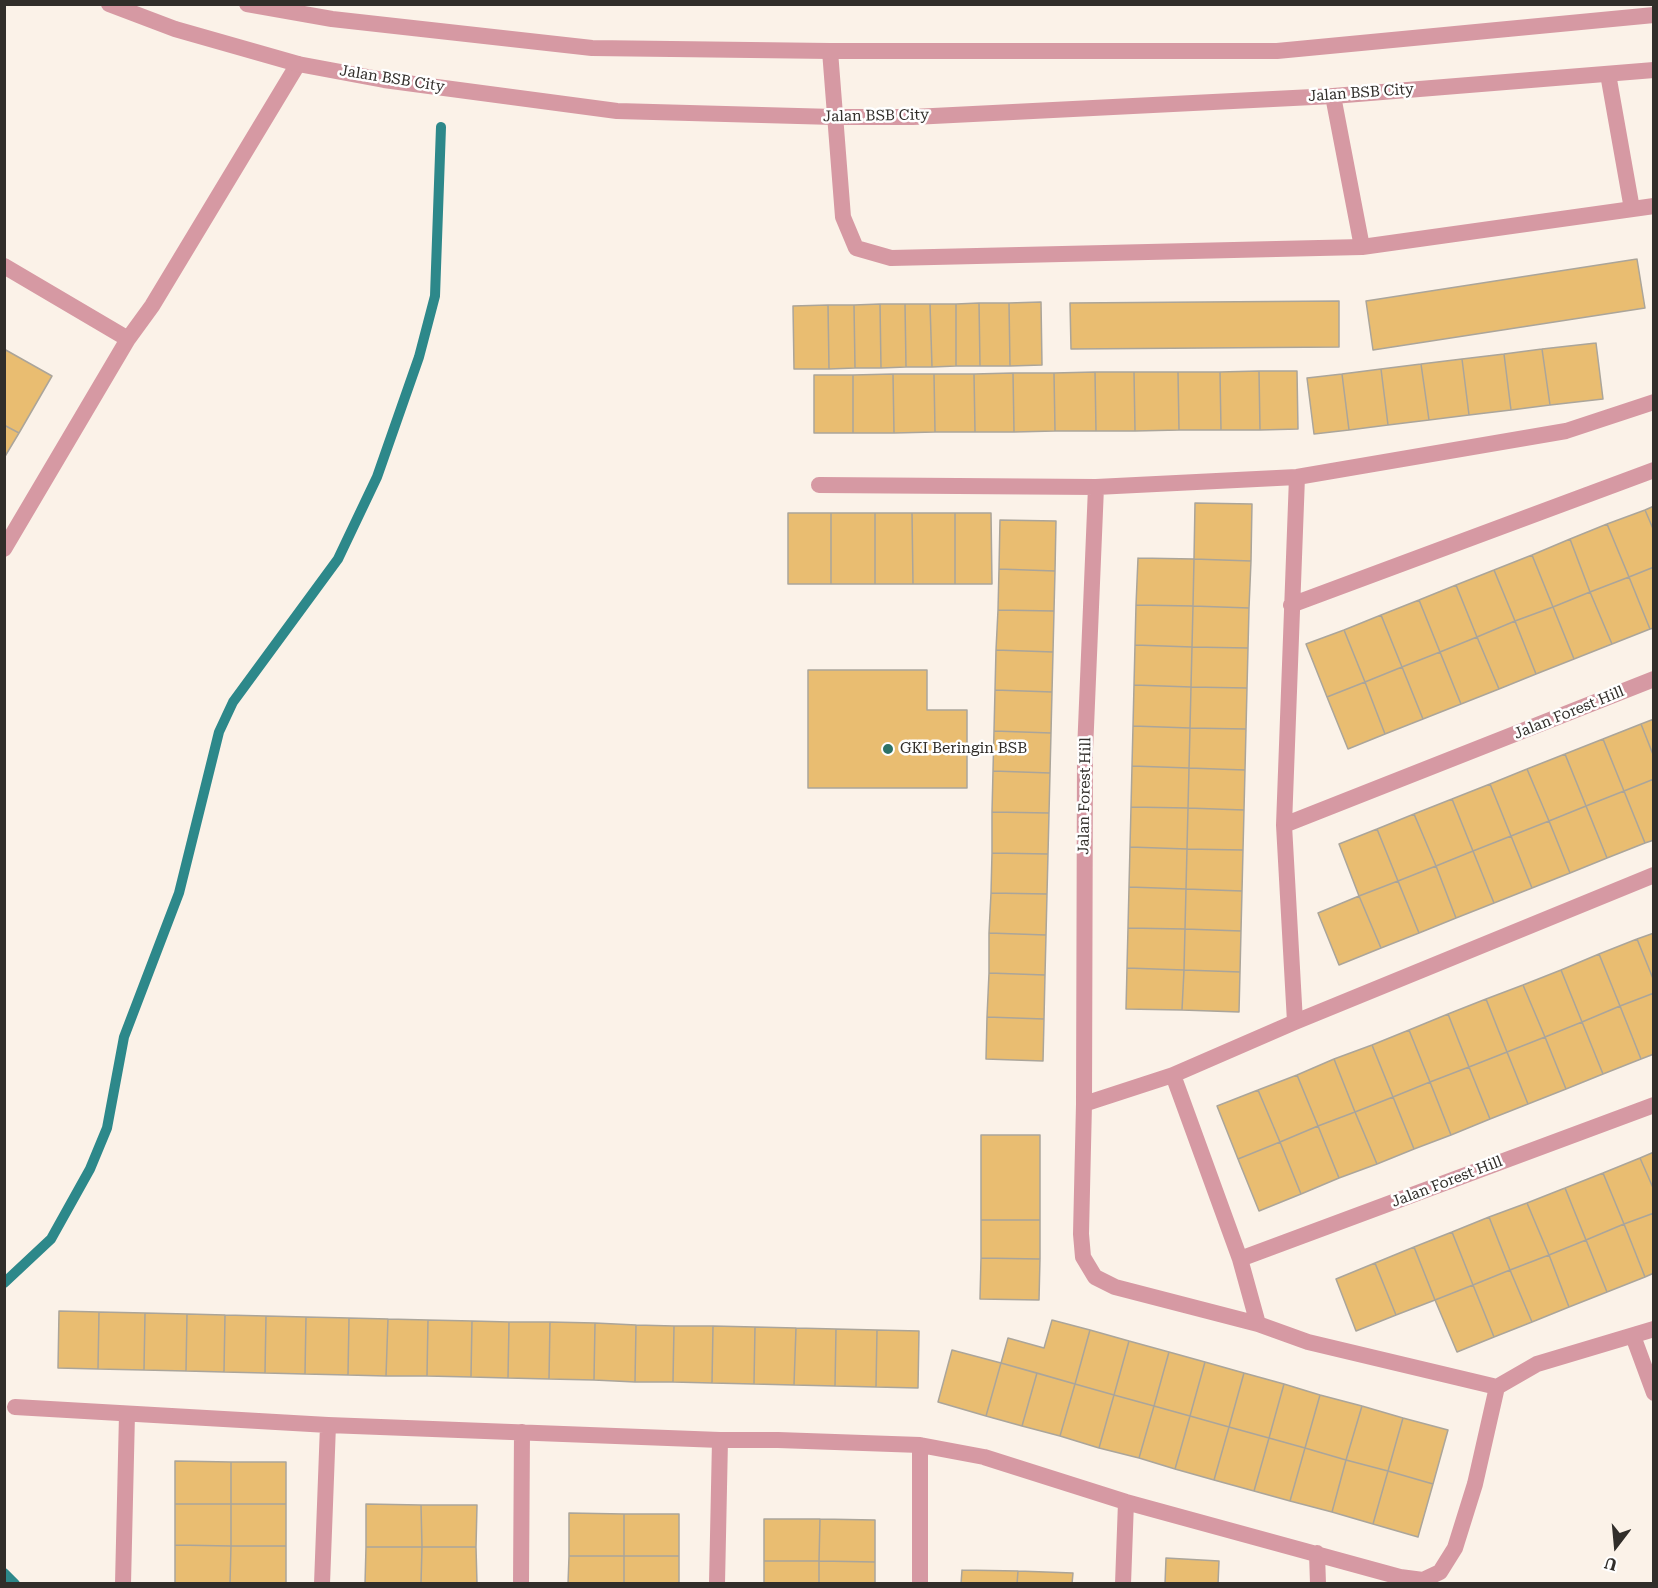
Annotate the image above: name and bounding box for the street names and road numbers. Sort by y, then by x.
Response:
street label: Jalan BSB City [338,62,446,96]
street label: Jalan BSB City [1307,80,1415,106]
street label: Jalan BSB City [823,106,929,126]
street label: Jalan Forest Hill [1511,683,1627,743]
street label: Jalan Forest Hill [1075,737,1095,855]
street label: Jalan Forest Hill [1389,1153,1505,1211]

